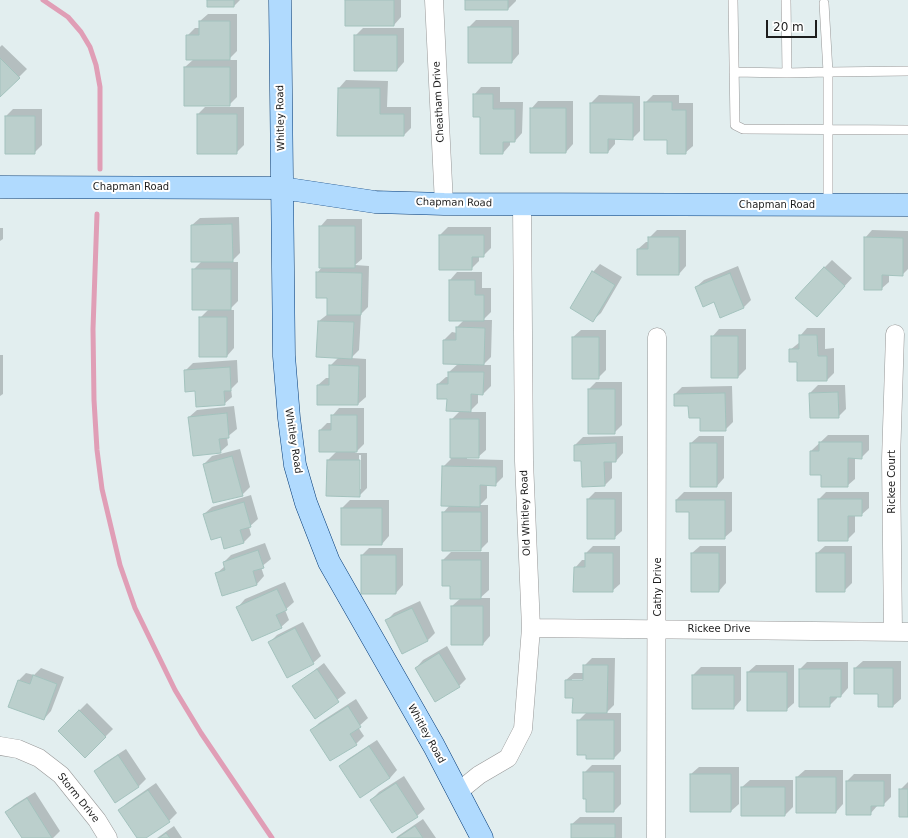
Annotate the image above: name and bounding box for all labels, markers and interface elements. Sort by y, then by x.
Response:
scale bar [768,12,819,38]
text: 20 m [773,20,804,34]
street label: Cheatham Drive [431,61,447,143]
street label: Whitley Road [274,85,288,151]
street label: Chapman Road [93,181,169,193]
street label: Chapman Road [416,196,492,210]
street label: Chapman Road [739,199,815,211]
street label: Whitley Road [282,407,304,475]
street label: Rickee Court [886,450,898,514]
street label: Old Whitley Road [518,470,534,556]
street label: Cathy Drive [652,557,664,617]
street label: Rickee Drive [688,623,750,635]
street label: Whitley Road [405,702,447,766]
street label: Storm Drive [54,771,102,825]

